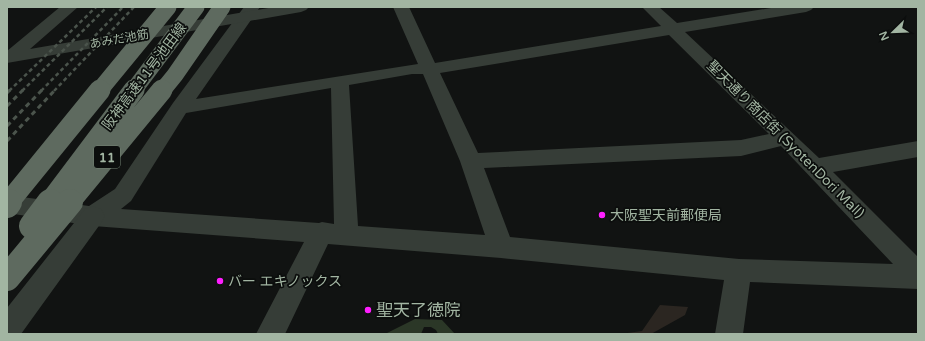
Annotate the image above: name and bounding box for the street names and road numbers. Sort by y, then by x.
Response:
street label: 阪神高速11号池田線 [99,19,190,133]
street label: あみだ池筋 [88,27,150,51]
street label: 聖天通り商店街 (SyotenDori Mall) [703,57,868,222]
road number: 11 [94,146,120,168]

